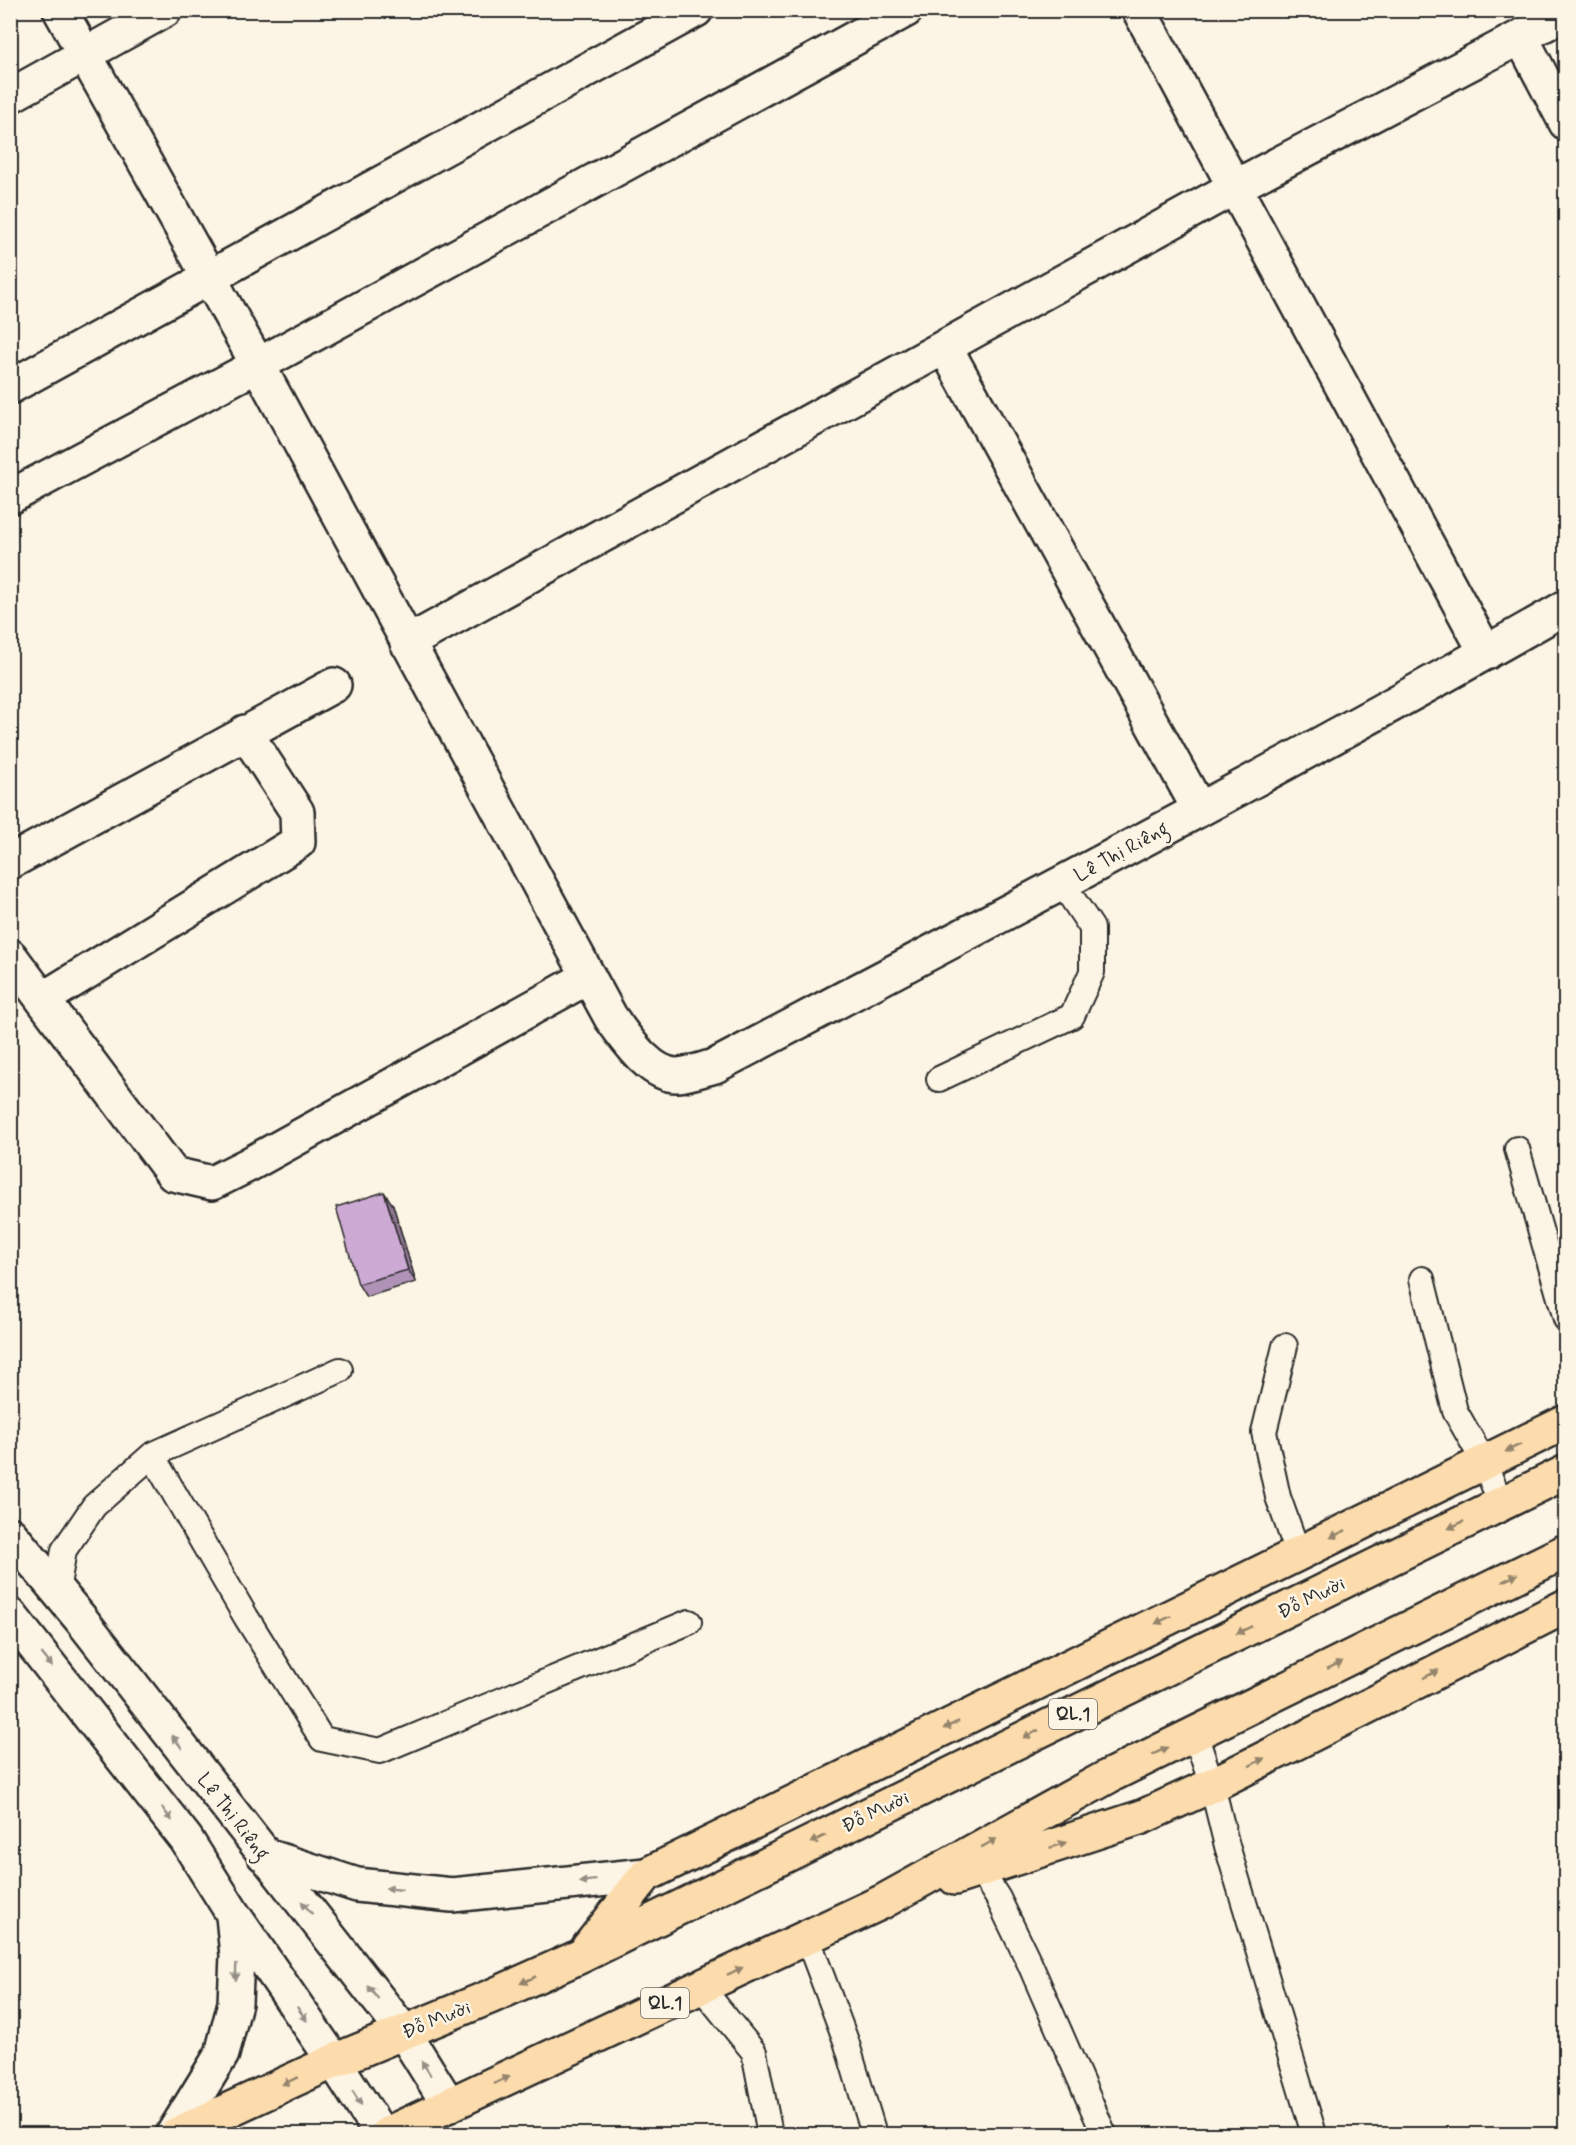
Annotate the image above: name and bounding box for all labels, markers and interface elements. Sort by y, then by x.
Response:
street label: Lê Thị Riêng [1070,815,1175,891]
one-way arrow [1504,1442,1522,1452]
one-way arrow [1448,1521,1465,1530]
one-way arrow [1329,1528,1347,1538]
street label: Đỗ Mười [1274,1571,1350,1626]
one-way arrow [1502,1573,1519,1583]
one-way arrow [1155,1615,1172,1625]
one-way arrow [1235,1625,1252,1634]
one-way arrow [40,1653,52,1668]
one-way arrow [1327,1660,1344,1669]
one-way arrow [1422,1669,1439,1679]
road number: QL.1 [1049,1699,1097,1729]
one-way arrow [942,1720,959,1729]
one-way arrow [1023,1730,1040,1739]
one-way arrow [171,1735,183,1750]
one-way arrow [1152,1746,1169,1755]
one-way arrow [1248,1758,1266,1768]
street label: Lê Thị Riêng [189,1768,275,1867]
street label: Đỗ Mười [838,1785,914,1840]
one-way arrow [161,1806,173,1822]
one-way arrow [810,1834,827,1844]
one-way arrow [980,1838,997,1848]
one-way arrow [1049,1839,1067,1849]
one-way arrow [579,1877,598,1886]
one-way arrow [385,1884,404,1894]
one-way arrow [301,1901,314,1916]
one-way arrow [231,1963,241,1982]
one-way arrow [727,1966,744,1975]
one-way arrow [519,1976,536,1985]
one-way arrow [368,1985,380,2000]
road number: QL.1 [641,1988,689,2018]
street label: Đỗ Mười [398,1994,475,2046]
one-way arrow [296,2006,307,2022]
one-way arrow [420,2060,431,2076]
one-way arrow [493,2076,510,2085]
one-way arrow [282,2077,299,2086]
one-way arrow [352,2089,363,2106]

